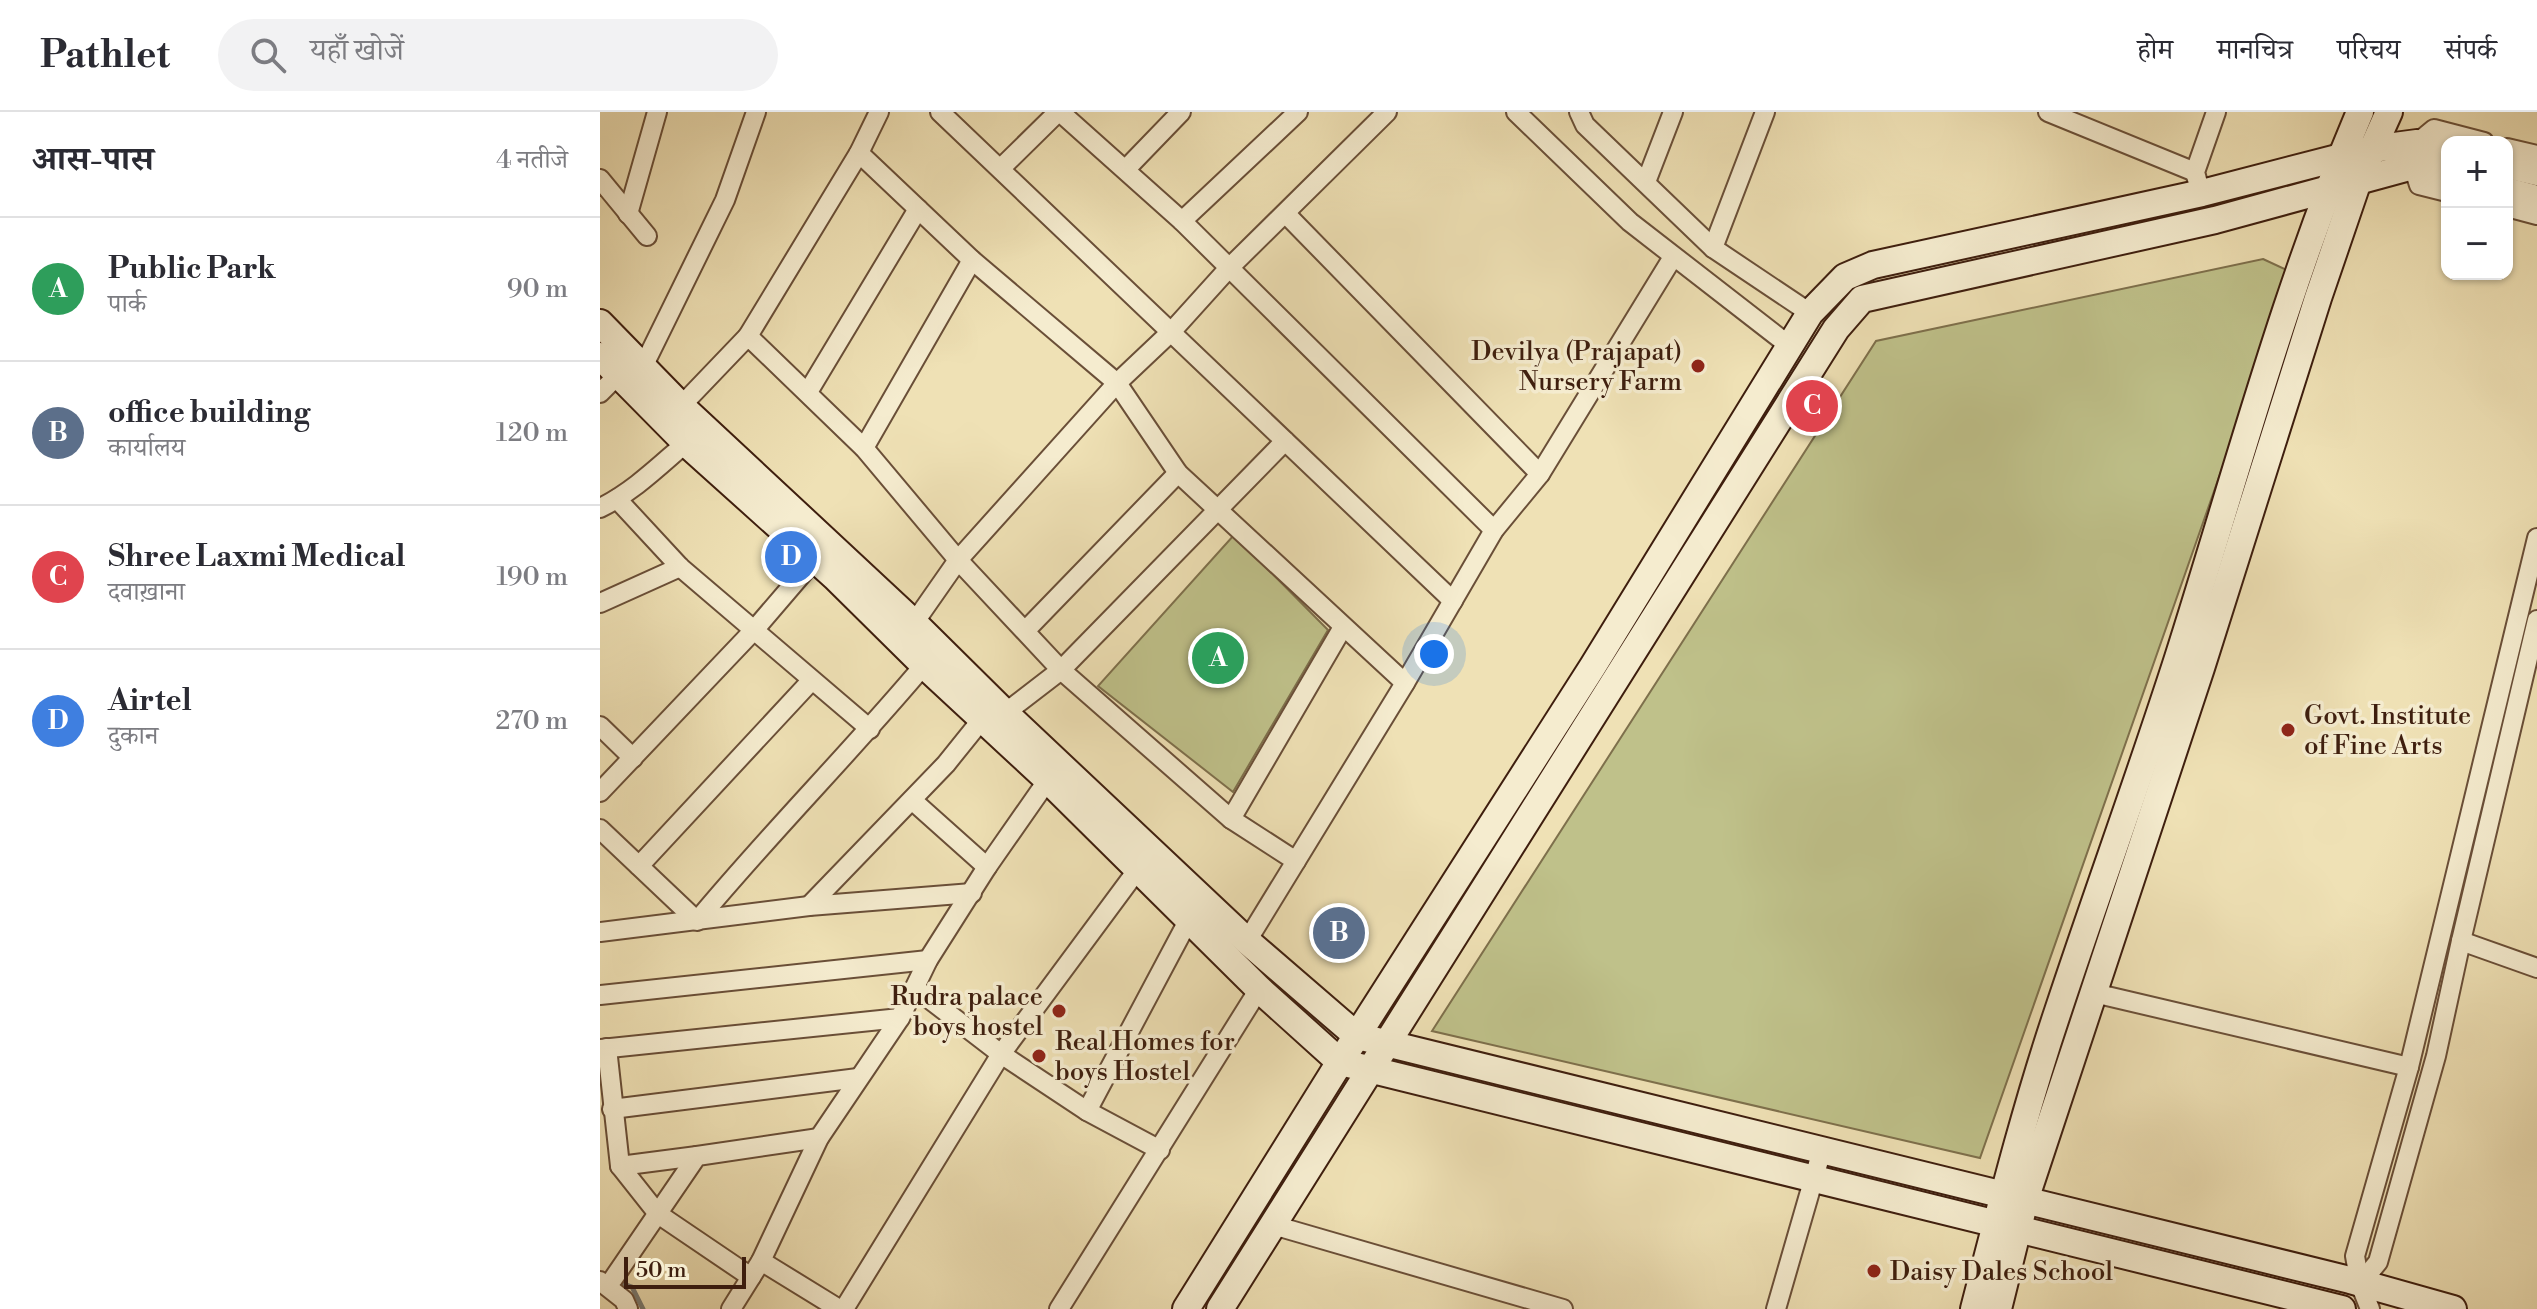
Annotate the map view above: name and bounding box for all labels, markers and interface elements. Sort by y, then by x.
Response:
search box [218,19,778,91]
text: Pathlet [40,32,170,79]
text: यहाँ खोजें [310,32,404,70]
icon: search [246,33,290,77]
text: होम [2137,33,2173,68]
text: मानचित्र [2217,33,2293,68]
text: परिचय [2337,33,2400,68]
text: संपर्क [2444,33,2497,68]
map controls [2441,136,2513,280]
button: + [2441,136,2513,208]
text: आस-पास [32,139,154,181]
text: 4 नतीजे [496,144,568,176]
button: − [2441,208,2513,280]
text: Public Park [108,250,276,288]
text: A [49,273,67,305]
text: 90 m [507,273,568,305]
text: पार्क [108,288,146,320]
place label: Devilya (Prajapat) Nursery Farm [1471,336,1682,398]
marker: Devilya (Prajapat) Nursery Farm [1689,357,1707,375]
pin: C [1786,376,1838,436]
text: office building [108,394,310,432]
text: B [48,417,68,449]
text: 120 m [496,417,568,449]
text: कार्यालय [108,432,185,464]
pin: D [765,527,817,587]
text: Shree Laxmi Medical [108,538,405,576]
text: C [49,561,67,593]
text: 190 m [497,561,568,593]
text: दवाख़ाना [108,576,185,608]
pin: A [1192,628,1244,688]
your location [1414,634,1454,674]
text: Airtel [108,682,192,720]
place label: Govt. Institute of Fine Arts [2304,700,2471,762]
text: D [48,705,68,737]
text: 270 m [495,705,568,737]
text: दुकान [108,720,158,752]
marker: Govt. Institute of Fine Arts [2279,721,2297,739]
pin: B [1313,903,1365,963]
place label: Rudra palace boys hostel [891,981,1043,1043]
marker: Rudra palace boys hostel [1050,1002,1068,1020]
place label: Real Homes for boys Hostel [1055,1026,1235,1088]
marker: Real Homes for boys Hostel [1030,1047,1048,1065]
scale bar [624,1253,746,1289]
place label: Daisy Dales School [1890,1256,2113,1288]
text: 50 m [636,1257,687,1284]
marker: Daisy Dales School [1865,1262,1883,1280]

